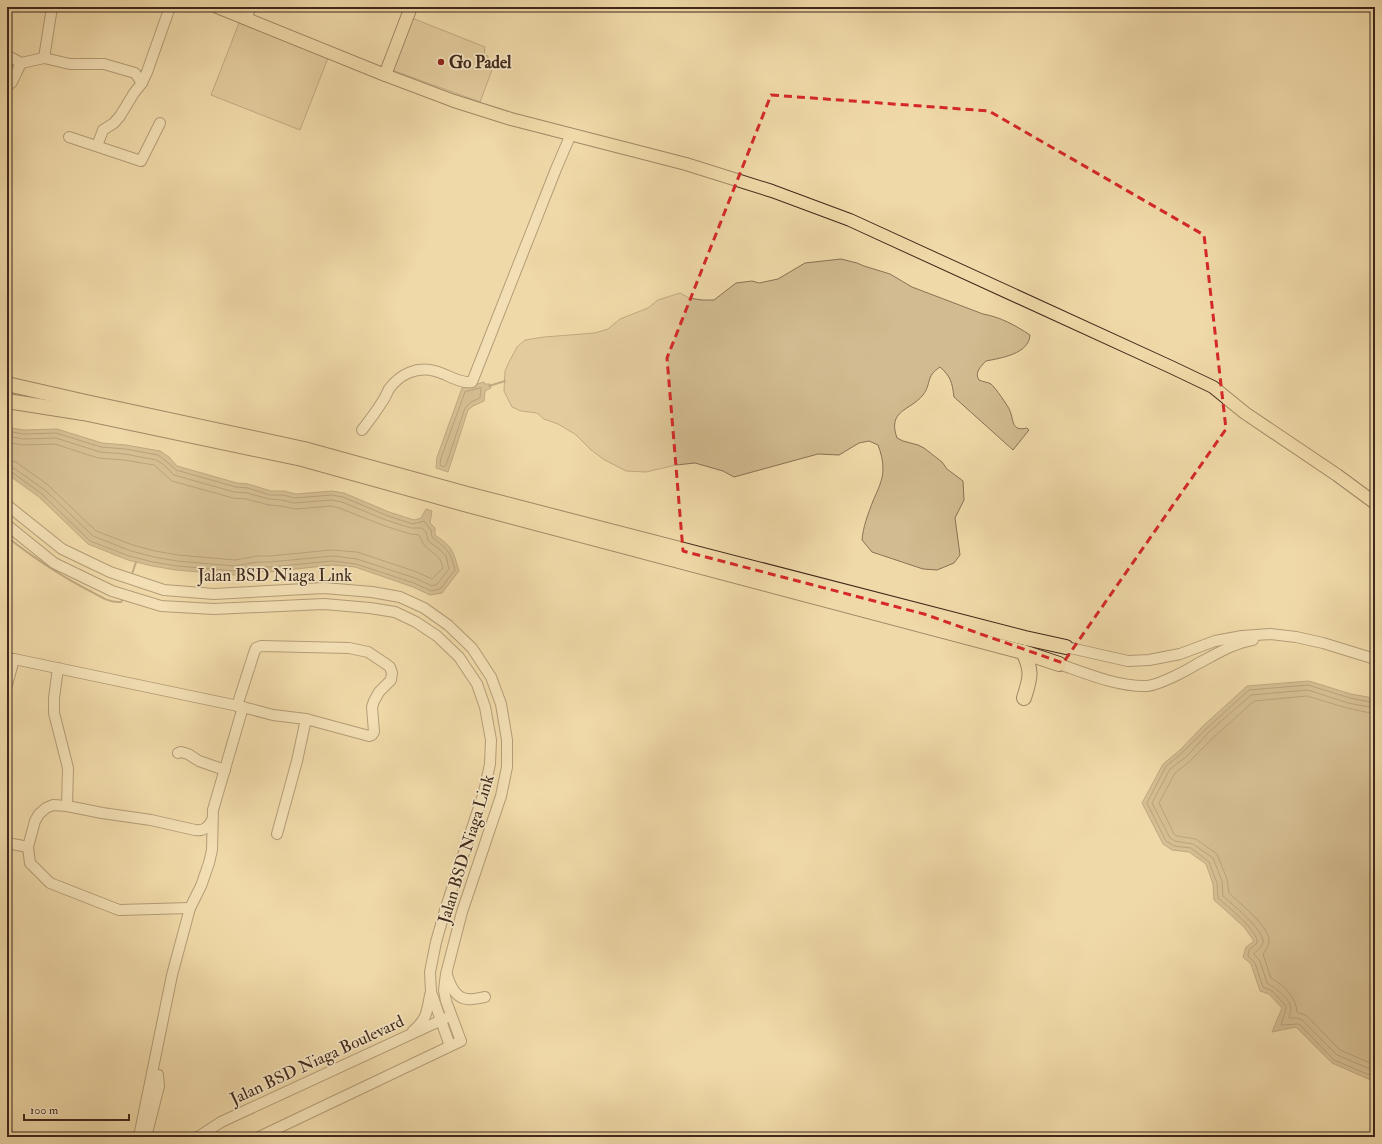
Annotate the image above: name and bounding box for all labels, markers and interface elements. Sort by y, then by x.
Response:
place label: Go Padel [449,52,512,73]
marker: Go Padel [436,57,446,67]
street label: Jalan BSD Niaga Link [197,565,352,587]
street label: Jalan BSD Niaga Link [433,772,500,927]
street label: Jalan BSD Niaga Boulevard [226,1010,408,1111]
scale bar [24,1096,129,1122]
text: 100 m [30,1103,59,1118]

